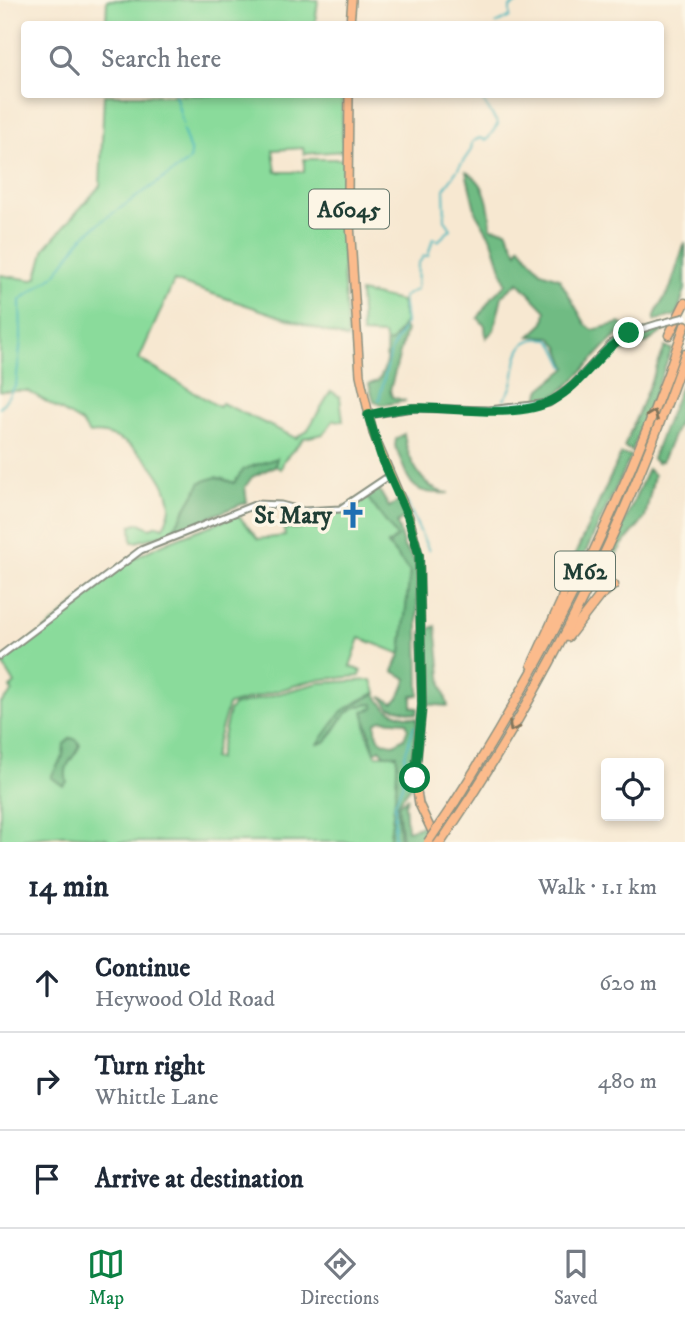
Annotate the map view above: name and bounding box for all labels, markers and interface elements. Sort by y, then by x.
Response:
search box [21,21,664,98]
icon: search [45,41,83,79]
text: Search here [101,43,221,76]
road number: A6045 [309,190,389,229]
route end [613,317,644,348]
one-way arrow [644,409,658,421]
church icon: St Mary [338,500,368,530]
place label: St Mary [254,501,333,531]
road number: M62 [555,552,615,590]
one-way arrow [508,720,521,733]
map controls [601,758,664,821]
button: locate [601,758,664,821]
route start [399,762,430,793]
text: 14 min [28,869,109,906]
text: Walk · 1.1 km [538,873,657,902]
text: Continue [95,952,190,985]
icon: ahead [28,964,66,1002]
text: 620 m [599,969,657,998]
text: Heywood Old Road [95,985,275,1014]
text: Turn right [95,1050,205,1083]
icon: right [28,1062,66,1100]
text: 480 m [598,1067,657,1096]
text: Whittle Lane [95,1083,218,1112]
icon: arrive [28,1160,66,1198]
text: Arrive at destination [95,1163,304,1196]
tab: Map [87,1245,125,1310]
tab: Directions [300,1245,379,1310]
tab: Saved [554,1245,598,1310]

